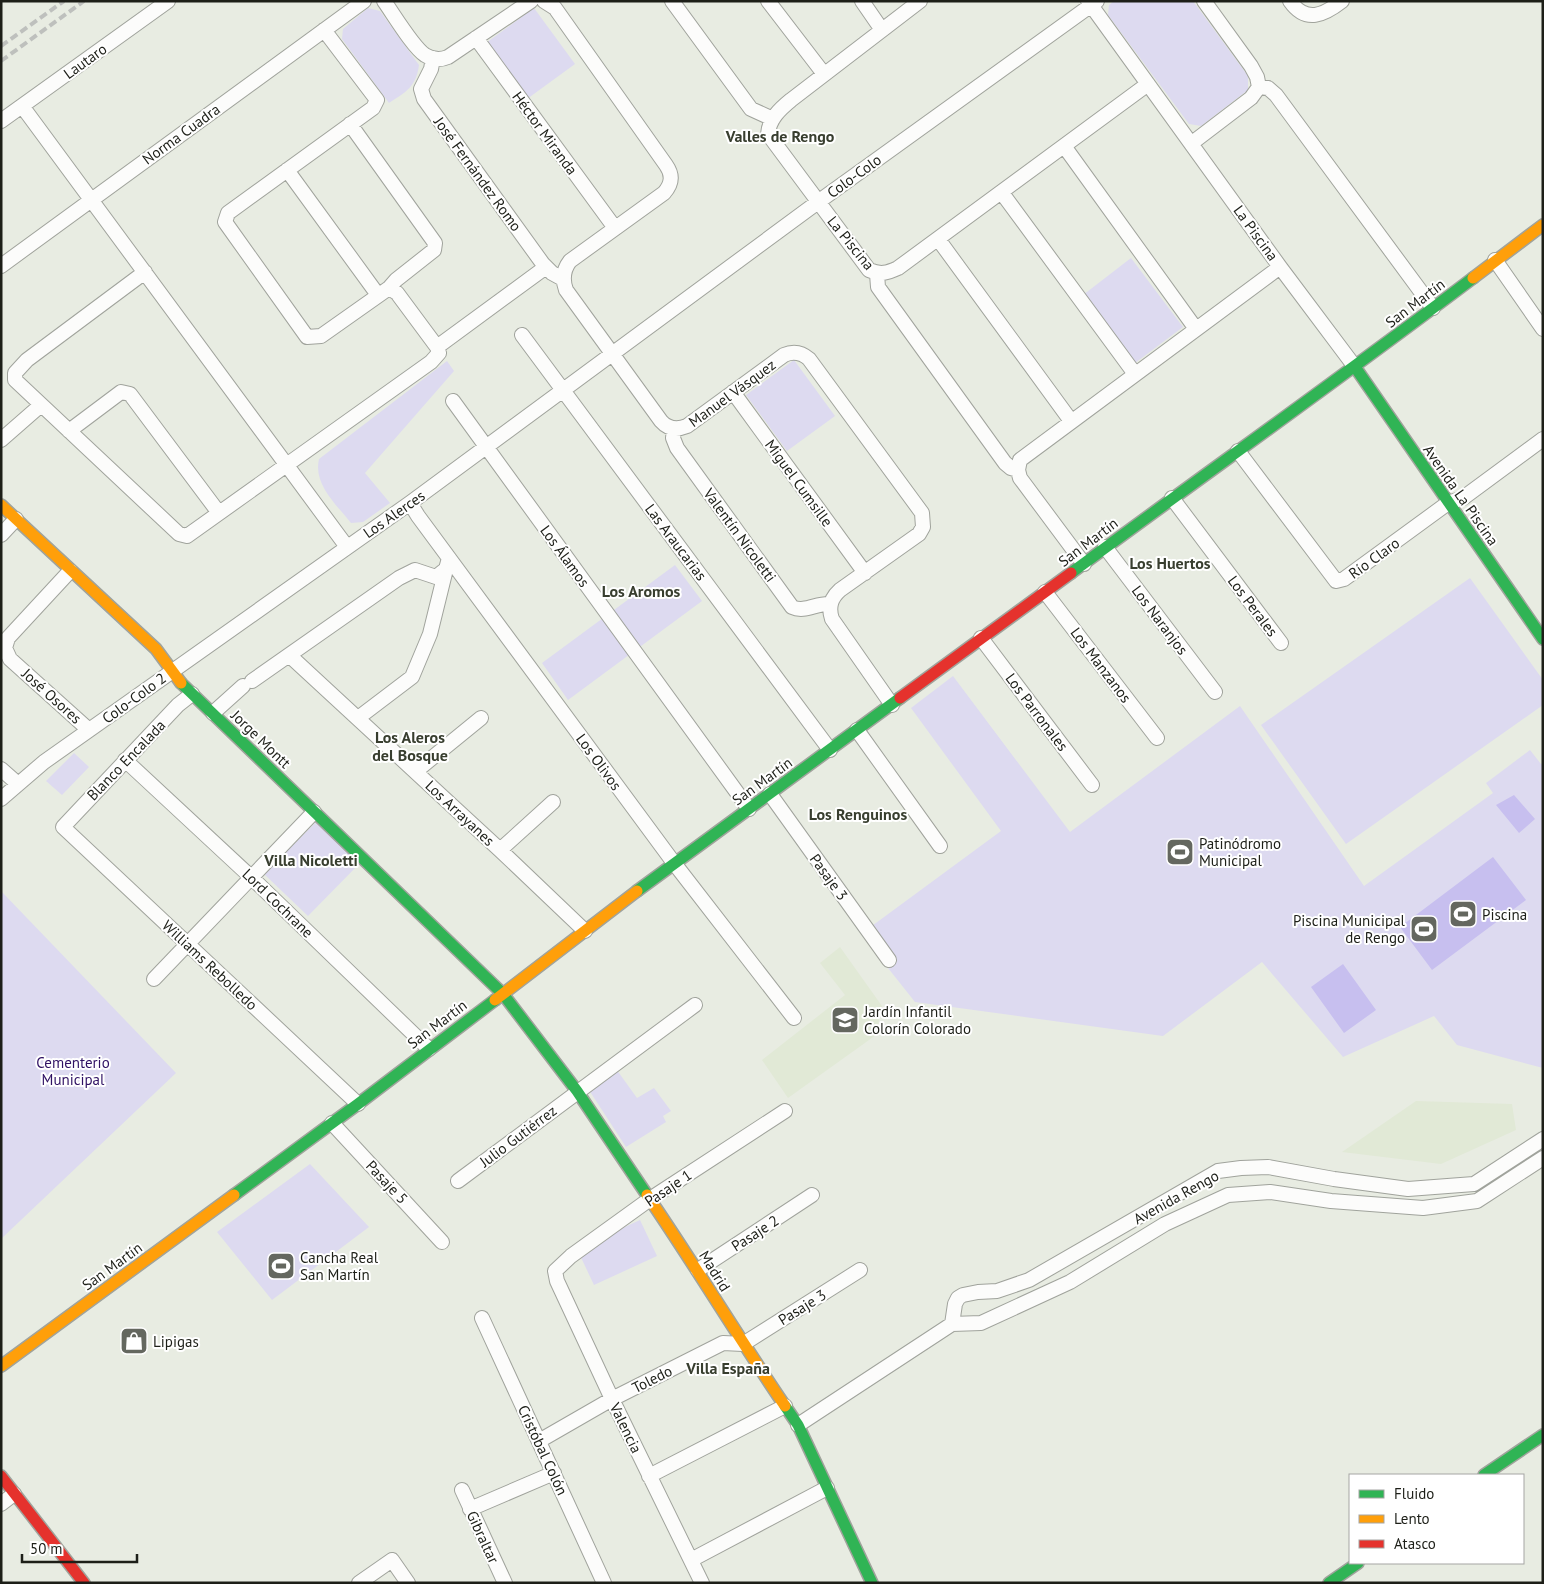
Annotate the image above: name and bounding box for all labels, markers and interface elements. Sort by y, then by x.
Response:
street label: Lautaro [60,39,110,83]
street label: Héctor Miranda [508,88,582,178]
street label: Norma Cuadra [138,99,224,169]
street label: José Fernández Romo [429,112,526,235]
district label: Valles de Rengo [725,126,835,146]
street label: Colo-Colo [823,150,885,202]
street label: La Piscina [1229,202,1283,264]
street label: La Piscina [823,212,879,274]
street label: San Martín [1381,274,1449,332]
street label: Manuel Vásquez [685,355,779,431]
street label: Miguel Cumsille [761,436,837,530]
street label: Avenida La Piscina [1419,441,1503,549]
street label: Valentín Nicoletti [699,484,780,586]
street label: Los Alerces [359,486,429,542]
street label: Las Araucarias [641,500,711,584]
street label: San Martín [1054,513,1122,571]
street label: Los Álamos [536,521,594,591]
street label: Río Claro [1345,533,1403,583]
district label: Los Huertos [1129,553,1211,573]
street label: Los Perales [1224,572,1282,640]
district label: Los Aromos [602,581,681,601]
street label: Los Naranjos [1128,582,1192,658]
street label: Los Manzanos [1066,624,1136,706]
street label: José Osores [17,664,86,728]
street label: Colo-Colo 2 [98,668,170,728]
street label: Los Parronales [1002,669,1072,755]
street label: Jorge Montt [227,705,295,772]
street label: Blanco Encalada [83,716,169,804]
district label: Los Aleros del Bosque [372,727,448,765]
street label: Los Olivos [572,730,626,794]
street label: San Martín [728,753,796,809]
street label: Los Arrayanes [421,776,499,850]
district label: Los Renguinos [809,804,907,824]
place label: Patinódromo Municipal [1199,834,1281,870]
sports icon: Patinódromo Municipal [1165,837,1195,867]
district label: Villa Nicoletti [263,850,358,870]
street label: Pasaje 3 [806,850,852,904]
street label: Lord Cochrane [238,864,318,942]
sports icon: Piscina [1448,899,1478,929]
place label: Piscina [1482,905,1527,924]
place label: Piscina Municipal de Rengo [1293,911,1406,947]
sports icon: Piscina Municipal de Rengo [1409,914,1439,944]
street label: Williams Rebolledo [158,916,262,1014]
street label: San Martín [403,995,471,1053]
place label: Jardín Infantil Colorín Colorado [863,1002,971,1038]
school or university icon: Jardín Infantil Colorín Colorado [830,1005,860,1035]
park label: Cementerio Municipal [36,1053,110,1089]
street label: Julio Gutiérrez [475,1101,560,1172]
street label: Pasaje 5 [362,1156,412,1208]
street label: Pasaje 1 [641,1165,695,1211]
street label: Avenida Rengo [1130,1166,1222,1228]
street label: Pasaje 2 [728,1211,782,1255]
street label: San Martín [78,1238,146,1294]
street label: Madrid [695,1247,735,1295]
place label: Cancha Real San Martín [300,1248,379,1284]
sports icon: Cancha Real San Martín [266,1251,296,1281]
street label: Pasaje 3 [775,1285,829,1329]
shop icon: Lipigas [119,1326,149,1356]
place label: Lipigas [153,1332,199,1351]
district label: Villa España [685,1358,770,1378]
street label: Toledo [629,1361,675,1397]
street label: Valencia [605,1399,646,1456]
street label: Cristóbal Colón [514,1402,572,1498]
legend [1349,1474,1524,1564]
text: Fluido [1394,1484,1434,1503]
street label: Gibraltar [463,1508,503,1566]
text: Lento [1394,1509,1430,1528]
scale bar [22,1532,138,1564]
text: Atasco [1394,1534,1436,1553]
text: 50 m [30,1539,63,1558]

